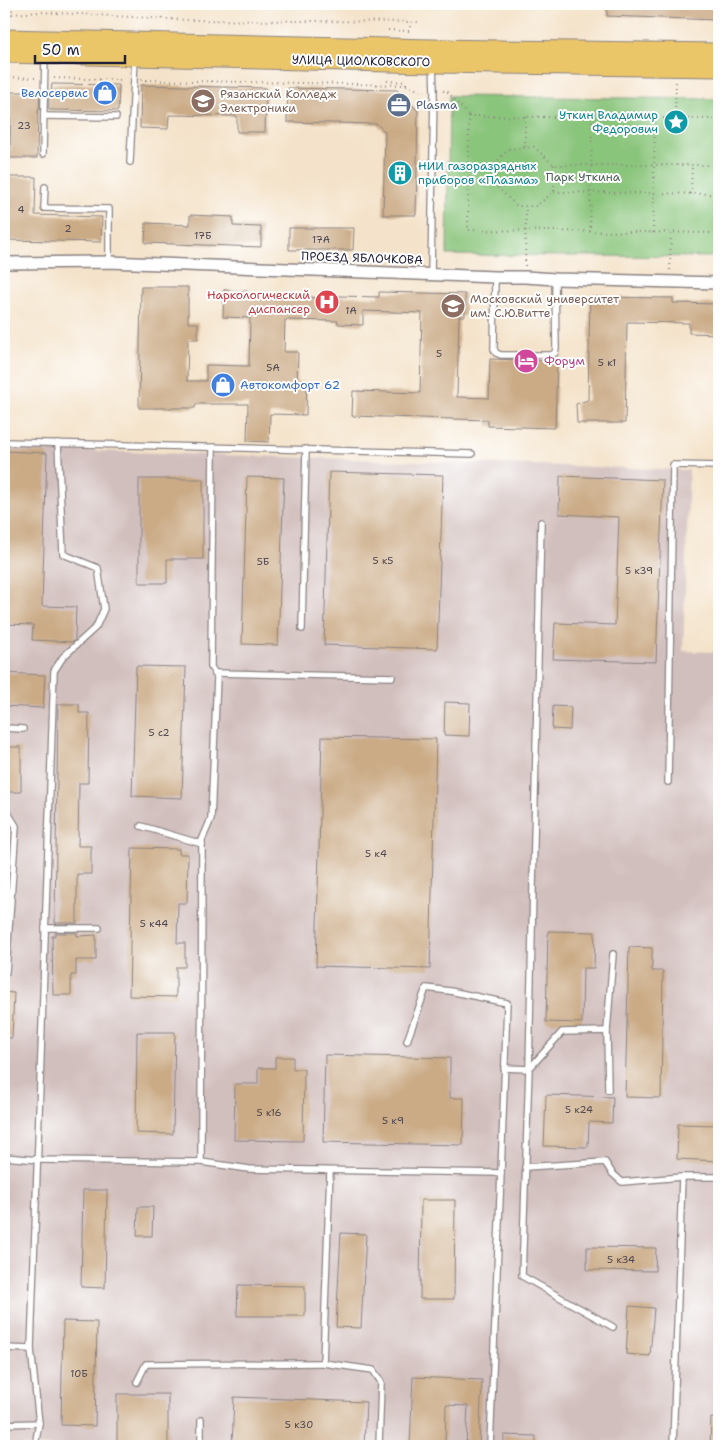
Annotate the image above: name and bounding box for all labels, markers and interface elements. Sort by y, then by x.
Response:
scale bar [35,32,125,64]
text: 50 m [42,40,80,60]
street label: УЛИЦА ЦИОЛКОВСКОГО [292,52,430,70]
shop icon: Велосервис [92,80,118,106]
place label: Велосервис [21,85,88,101]
place label: Рязанский Колледж Электроники [220,86,336,116]
school or university icon: Рязанский Колледж Электроники [190,88,216,114]
office icon: Plasma [386,92,412,118]
place label: Plasma [416,97,458,113]
place label: Уткин Владимир Федорович [559,107,658,137]
place icon: Уткин Владимир Федорович [663,109,689,135]
house number: 23 [17,119,31,132]
place label: НИИ газоразрядных приборов «Плазма» [418,158,539,188]
building icon: НИИ газоразрядных приборов «Плазма» [387,160,413,186]
park label: Парк Уткина [546,169,621,185]
house number: 4 [18,203,25,216]
house number: 2 [65,222,72,235]
house number: 17Б [194,229,212,242]
house number: 17А [312,233,330,246]
street label: ПРОЕЗД ЯБЛОЧКОВА [301,248,423,268]
place label: Наркологический диспансер [207,287,310,317]
hospital icon: Наркологический диспансер [314,289,340,315]
place label: Московский университет им. С.Ю.Витте [470,291,620,321]
school or university icon: Московский университет им. С.Ю.Витте [440,293,466,319]
house number: 1А [345,304,357,317]
house number: 5 [436,347,442,360]
hotel icon: Форум [513,348,539,374]
place label: Форум [544,353,585,369]
house number: 5 к1 [598,356,616,369]
house number: 5А [266,361,280,374]
shop icon: Автокомфорт 62 [210,372,236,398]
place label: Автокомфорт 62 [240,377,340,393]
house number: 5 к5 [373,554,393,567]
house number: 5Б [257,555,269,568]
house number: 5 к39 [625,564,653,577]
house number: 5 с2 [148,726,170,739]
house number: 5 к4 [365,847,387,860]
house number: 5 к44 [140,917,168,930]
house number: 5 к24 [565,1103,593,1116]
house number: 5 к16 [256,1106,282,1119]
house number: 5 к9 [382,1114,404,1127]
house number: 5 к34 [607,1253,635,1266]
house number: 10Б [70,1367,88,1380]
house number: 5 к30 [285,1418,313,1431]

